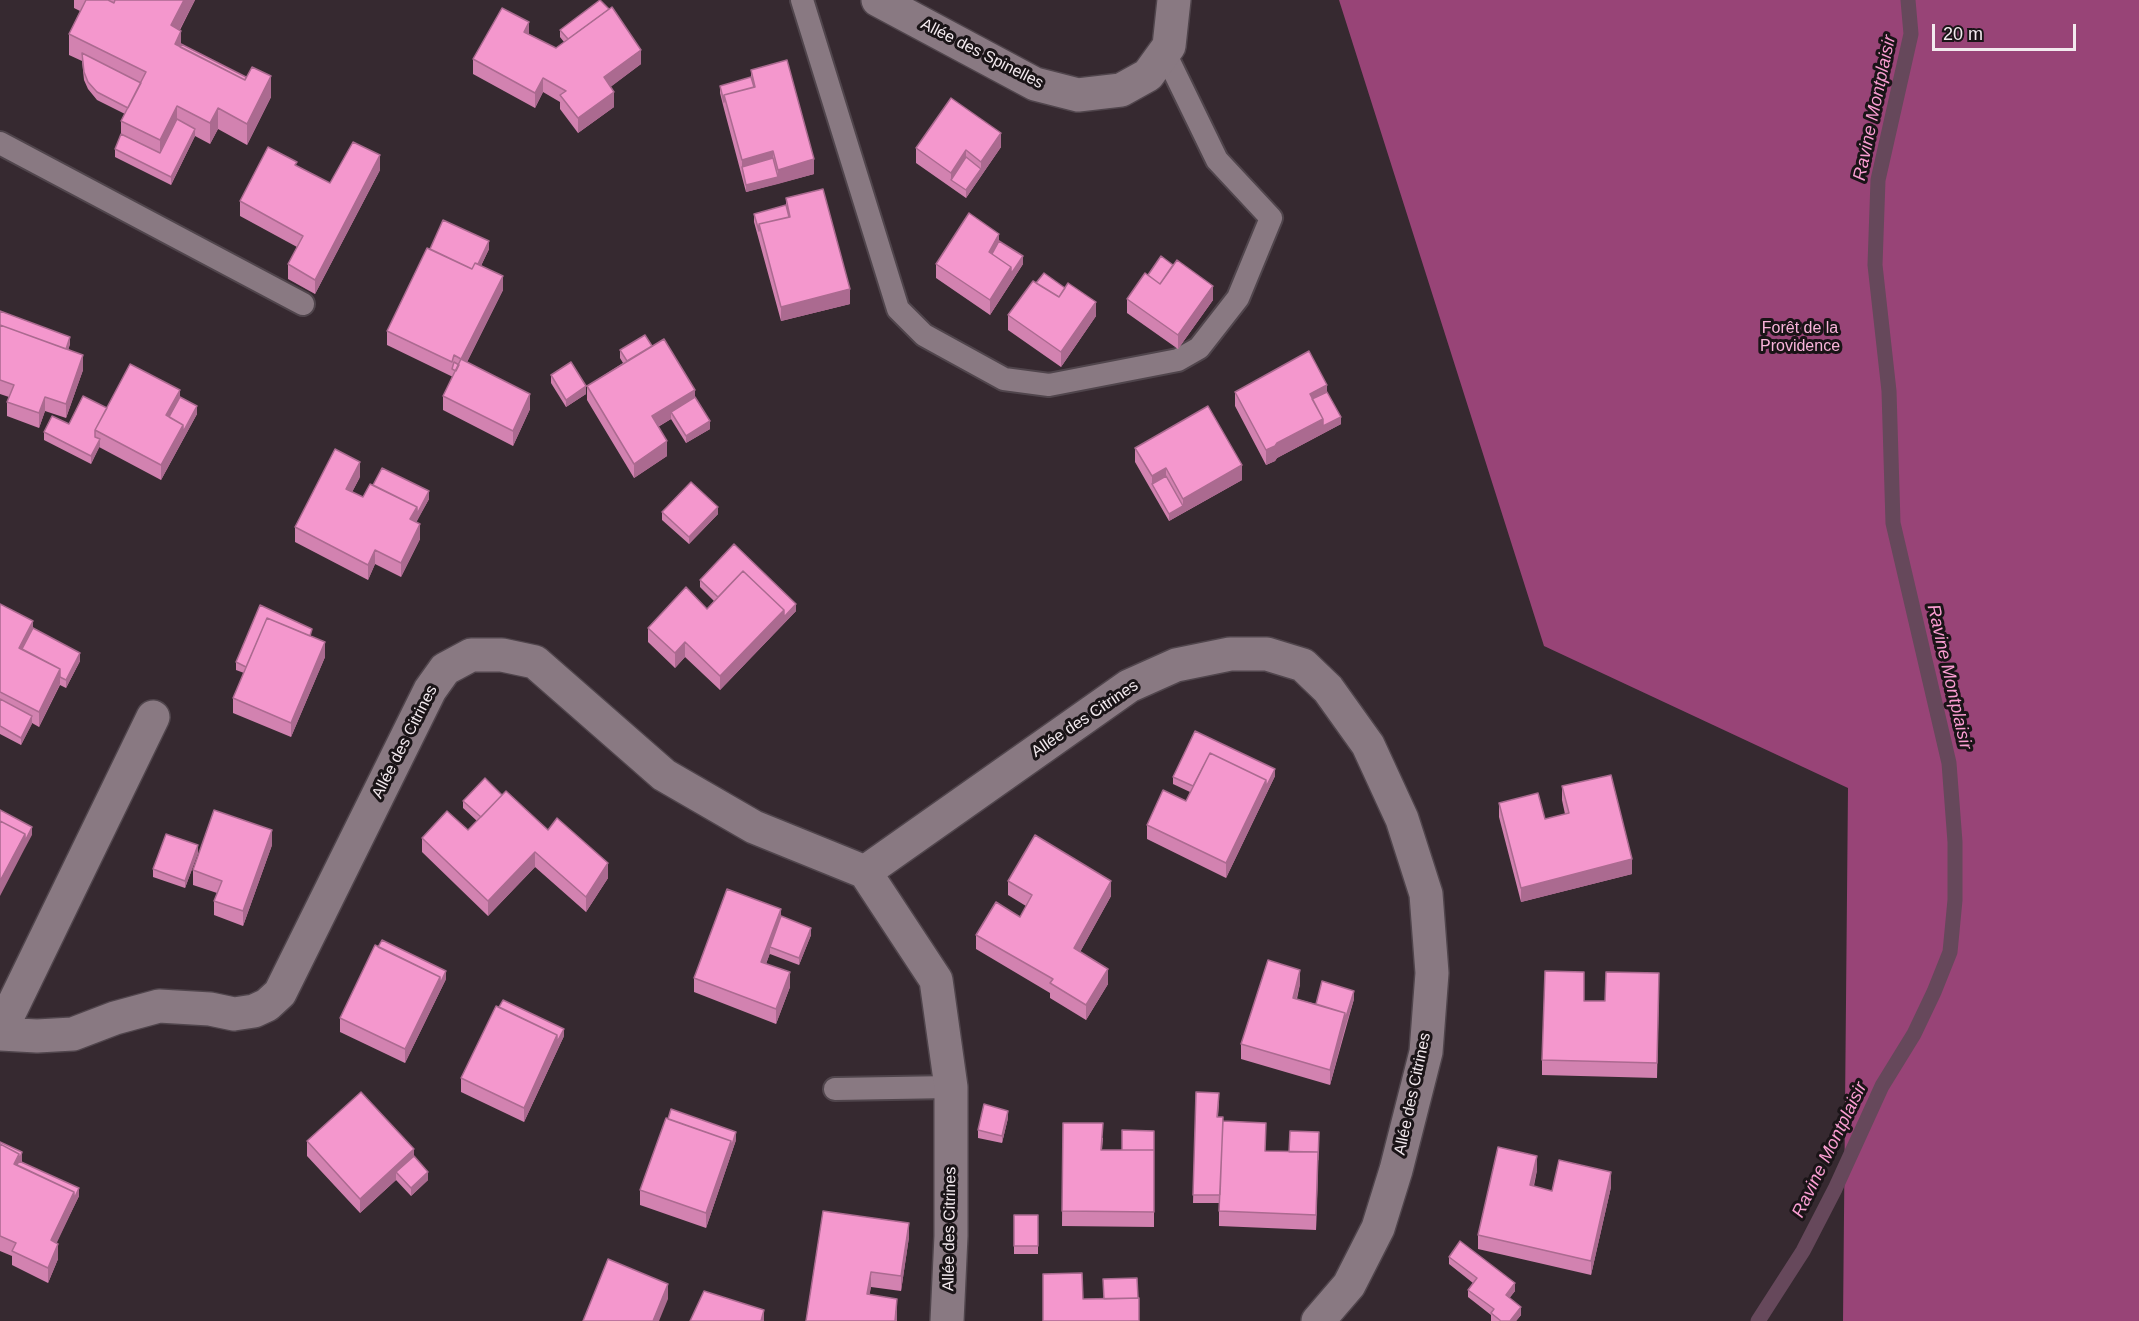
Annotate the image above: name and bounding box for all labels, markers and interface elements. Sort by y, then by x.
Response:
scale bar [1935,12,2079,50]
street label: Allée des Spinelles [917,15,1047,93]
text: 20 m [1943,24,1983,44]
water label: Ravine Montplaisir [1849,33,1901,183]
park label: Forêt de la Providence [1760,319,1840,357]
water label: Ravine Montplaisir [1922,602,1976,752]
street label: Allée des Citrines [1028,676,1142,762]
street label: Allée des Citrines [368,682,442,802]
street label: Allée des Citrines [1391,1031,1435,1157]
water label: Ravine Montplaisir [1788,1079,1872,1221]
street label: Allée des Citrines [939,1167,961,1291]

